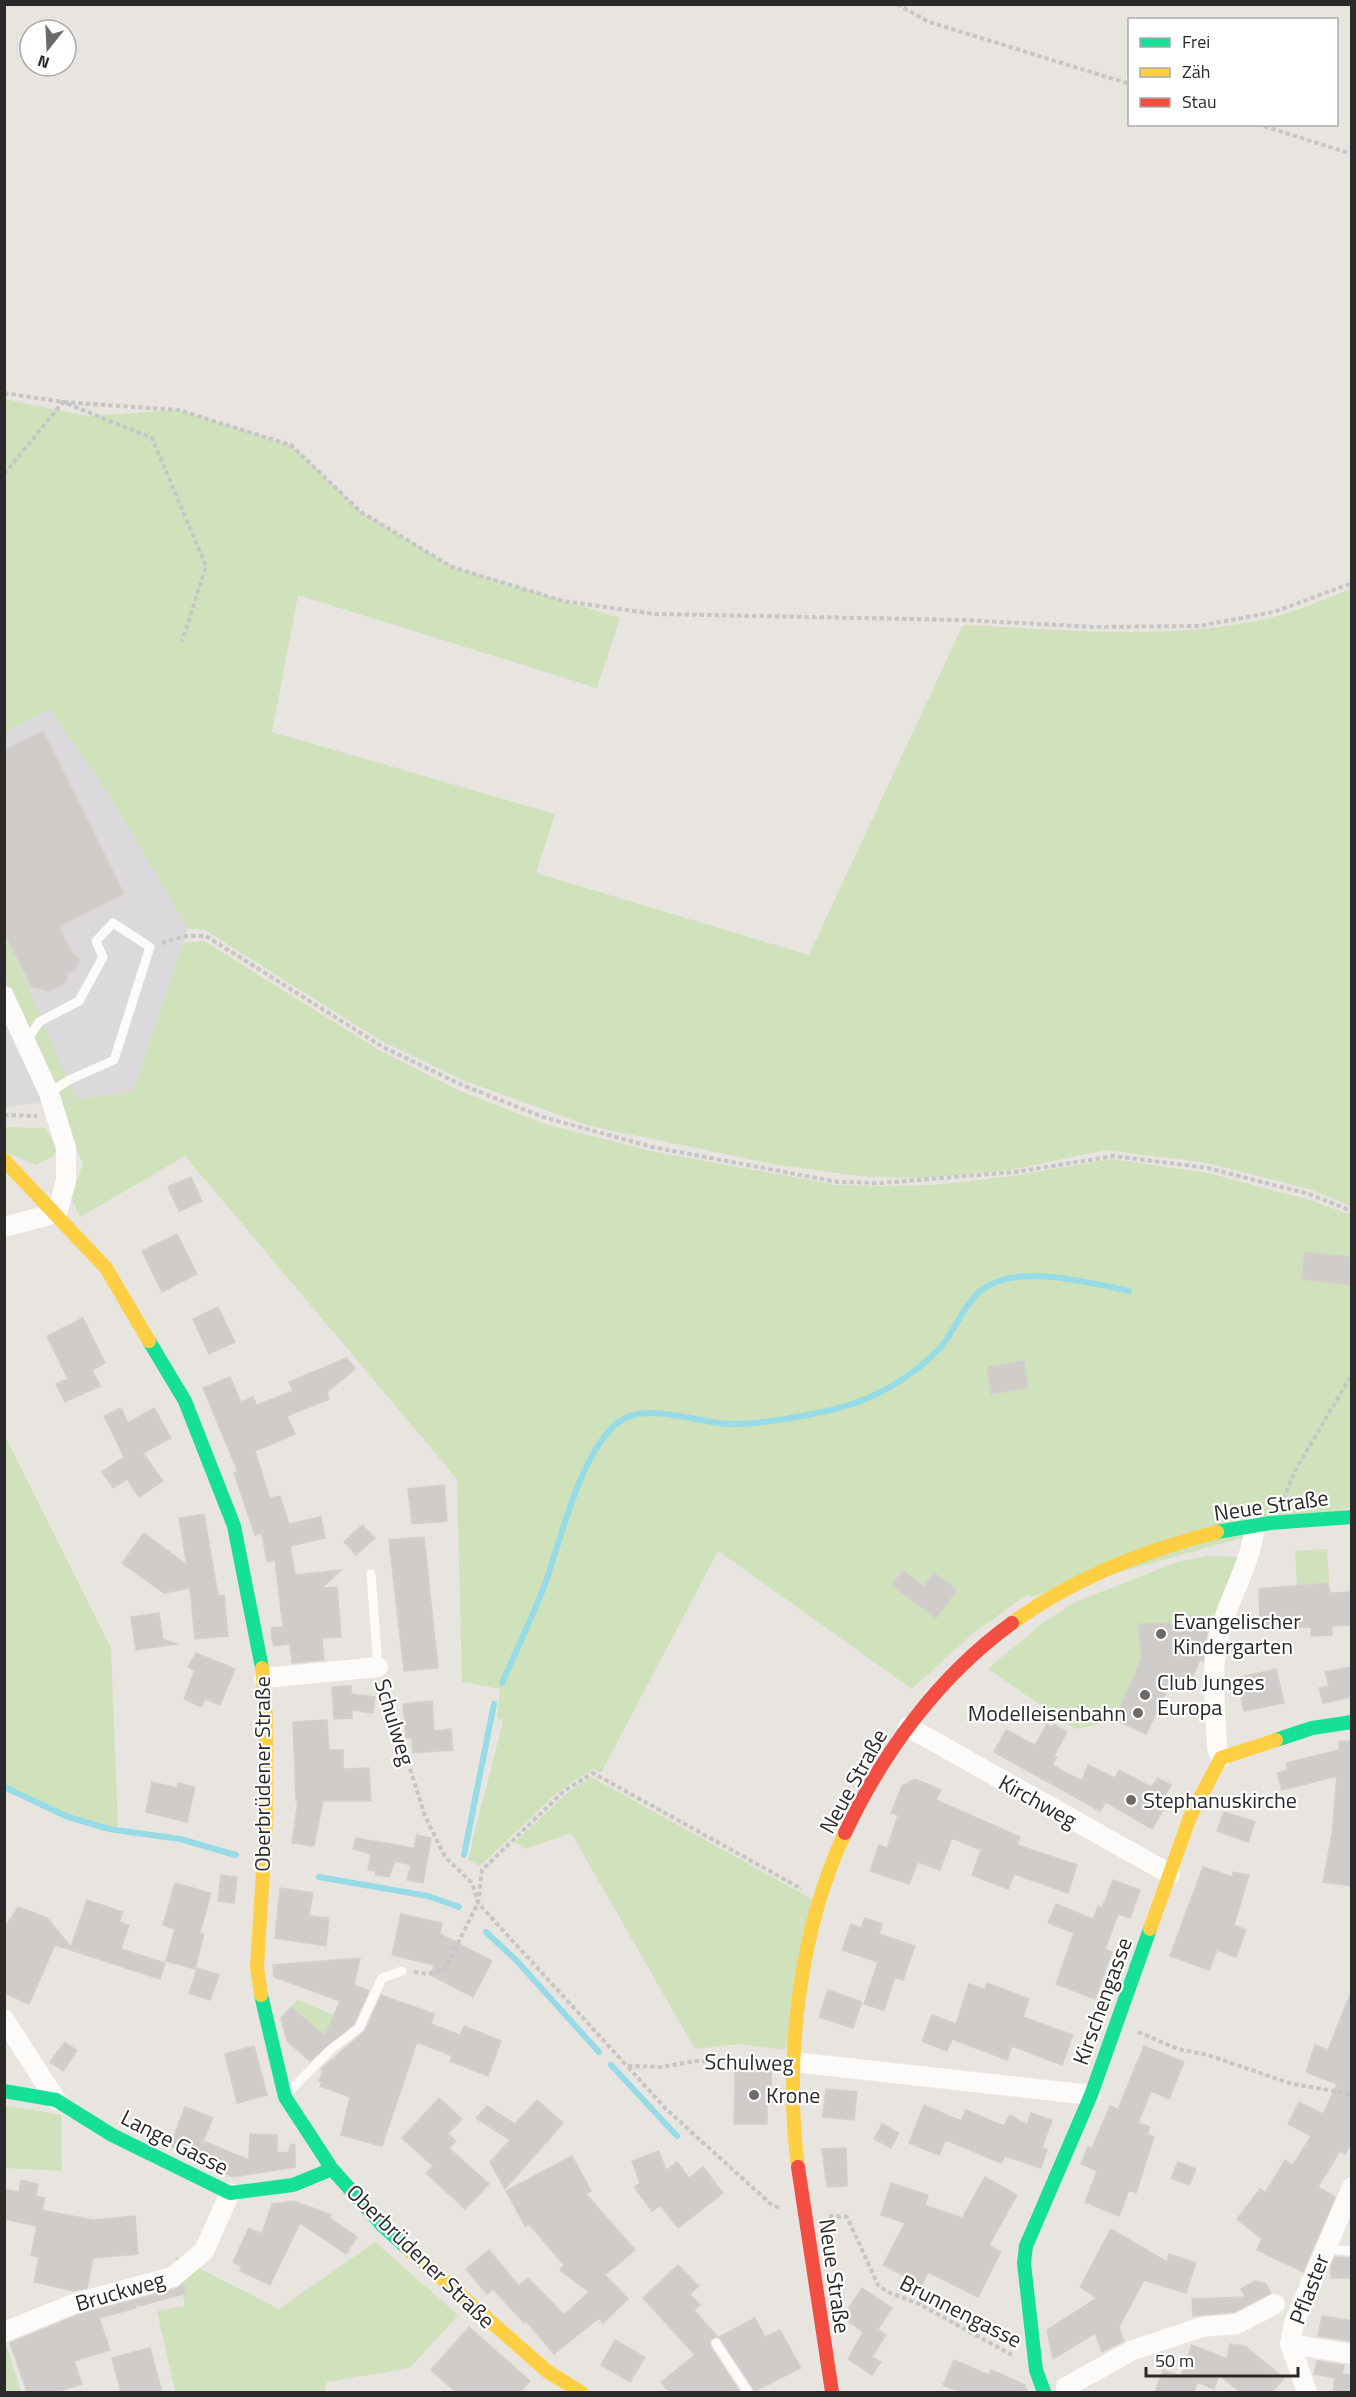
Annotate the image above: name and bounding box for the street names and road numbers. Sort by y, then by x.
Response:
street label: Neue Straße [1212,1480,1330,1530]
street label: Schulweg [366,1674,424,1770]
street label: Oberbrüdener Straße [245,1676,279,1872]
street label: Neue Straße [810,1722,896,1840]
street label: Kirchweg [993,1766,1083,1836]
street label: Kirschengasse [1063,1932,1141,2070]
street label: Schulweg [704,2044,794,2080]
street label: Lange Gasse [115,2100,235,2184]
street label: Oberbrüdener Straße [339,2176,503,2336]
street label: Neue Straße [810,2217,860,2335]
street label: Pflaster [1280,2248,1338,2329]
street label: Bruckweg [71,2262,169,2320]
street label: Brunnengasse [894,2266,1028,2356]

